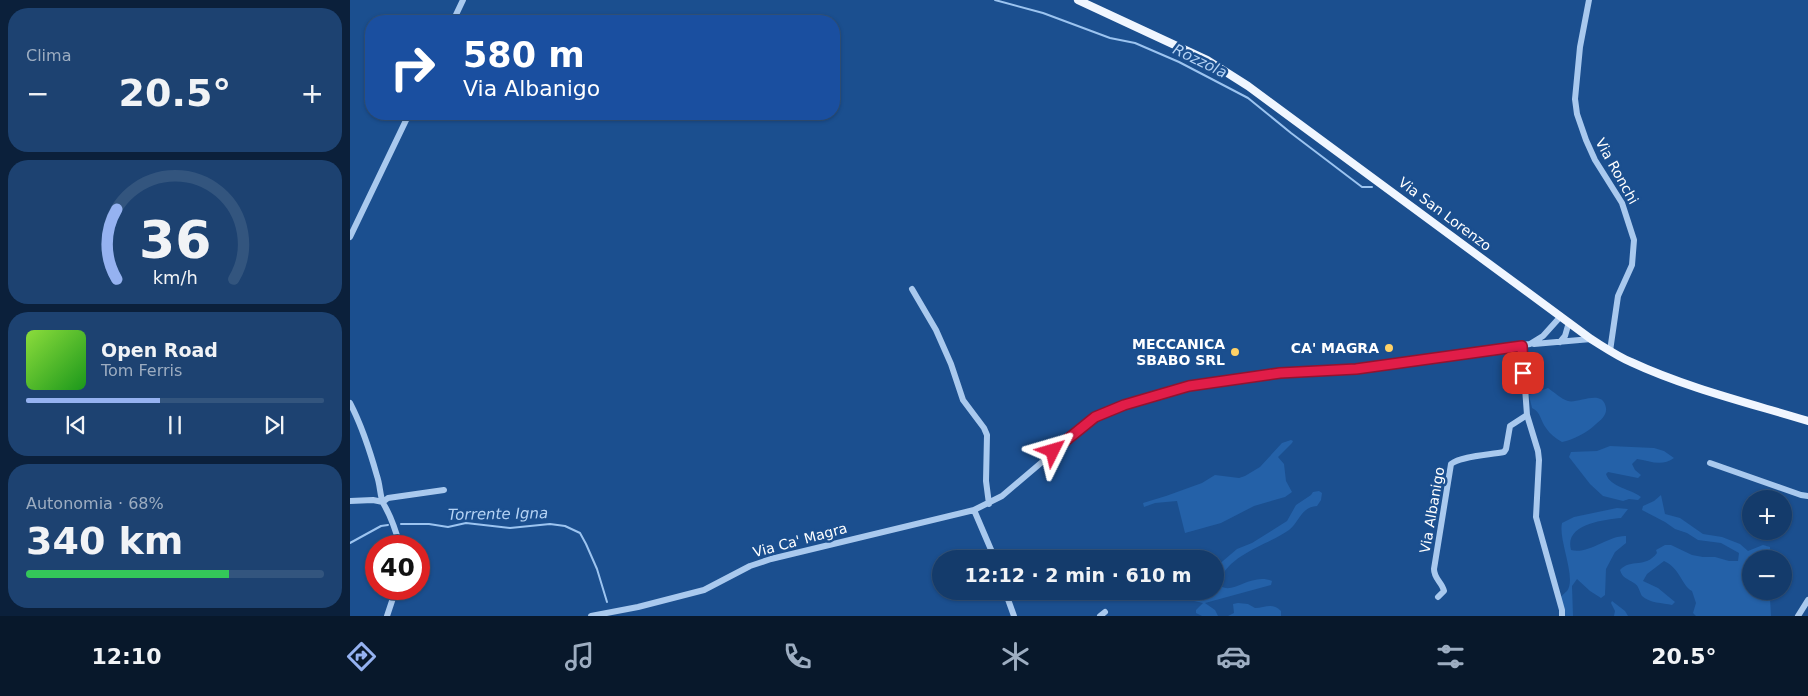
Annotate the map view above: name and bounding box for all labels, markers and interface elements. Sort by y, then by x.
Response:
icon: right [380,35,445,100]
text: 580 m [463,35,585,75]
water label: Rozzola [1170,40,1230,82]
text: Clima [26,46,71,65]
text: 20.5° [119,71,231,115]
text: Via Albanigo [463,76,600,101]
text: − [26,77,49,110]
text: + [301,77,324,110]
street label: Via Ronchi [1592,135,1642,207]
street label: Via San Lorenzo [1395,174,1495,254]
text: 36 [139,210,211,270]
text: km/h [152,267,198,288]
place label: MECCANICA SBABO SRL [1132,336,1225,368]
text: Open Road [101,339,218,361]
place label: CA' MAGRA [1291,340,1379,356]
marker: CA' MAGRA [1383,342,1395,354]
marker: MECCANICA SBABO SRL [1229,346,1241,358]
pin [1502,352,1544,394]
icon: arrive [1509,359,1537,387]
text: Tom Ferris [101,361,182,380]
icon: previous [62,411,90,439]
icon: pause [161,411,189,439]
icon: next [260,411,288,439]
position arrow [1026,424,1078,476]
street label: Via Albanigo [1417,466,1447,554]
map controls [1742,490,1792,600]
button: + [1742,490,1792,540]
text: Autonomia · 68% [26,494,164,513]
water label: Torrente Igna [448,504,548,524]
text: 340 km [26,519,183,563]
street label: Via Ca' Magra [751,520,849,560]
speed limit sign: 40 [365,535,430,600]
button: − [1742,550,1792,600]
text: 12:12 · 2 min · 610 m [964,564,1192,586]
icon: directions [344,639,379,674]
icon: music [562,639,597,674]
icon: phone [780,639,815,674]
icon: climate [998,639,1033,674]
icon: car [1216,639,1251,674]
icon: filters [1433,639,1468,674]
text: 12:10 [91,644,161,669]
text: 20.5° [1651,644,1717,669]

